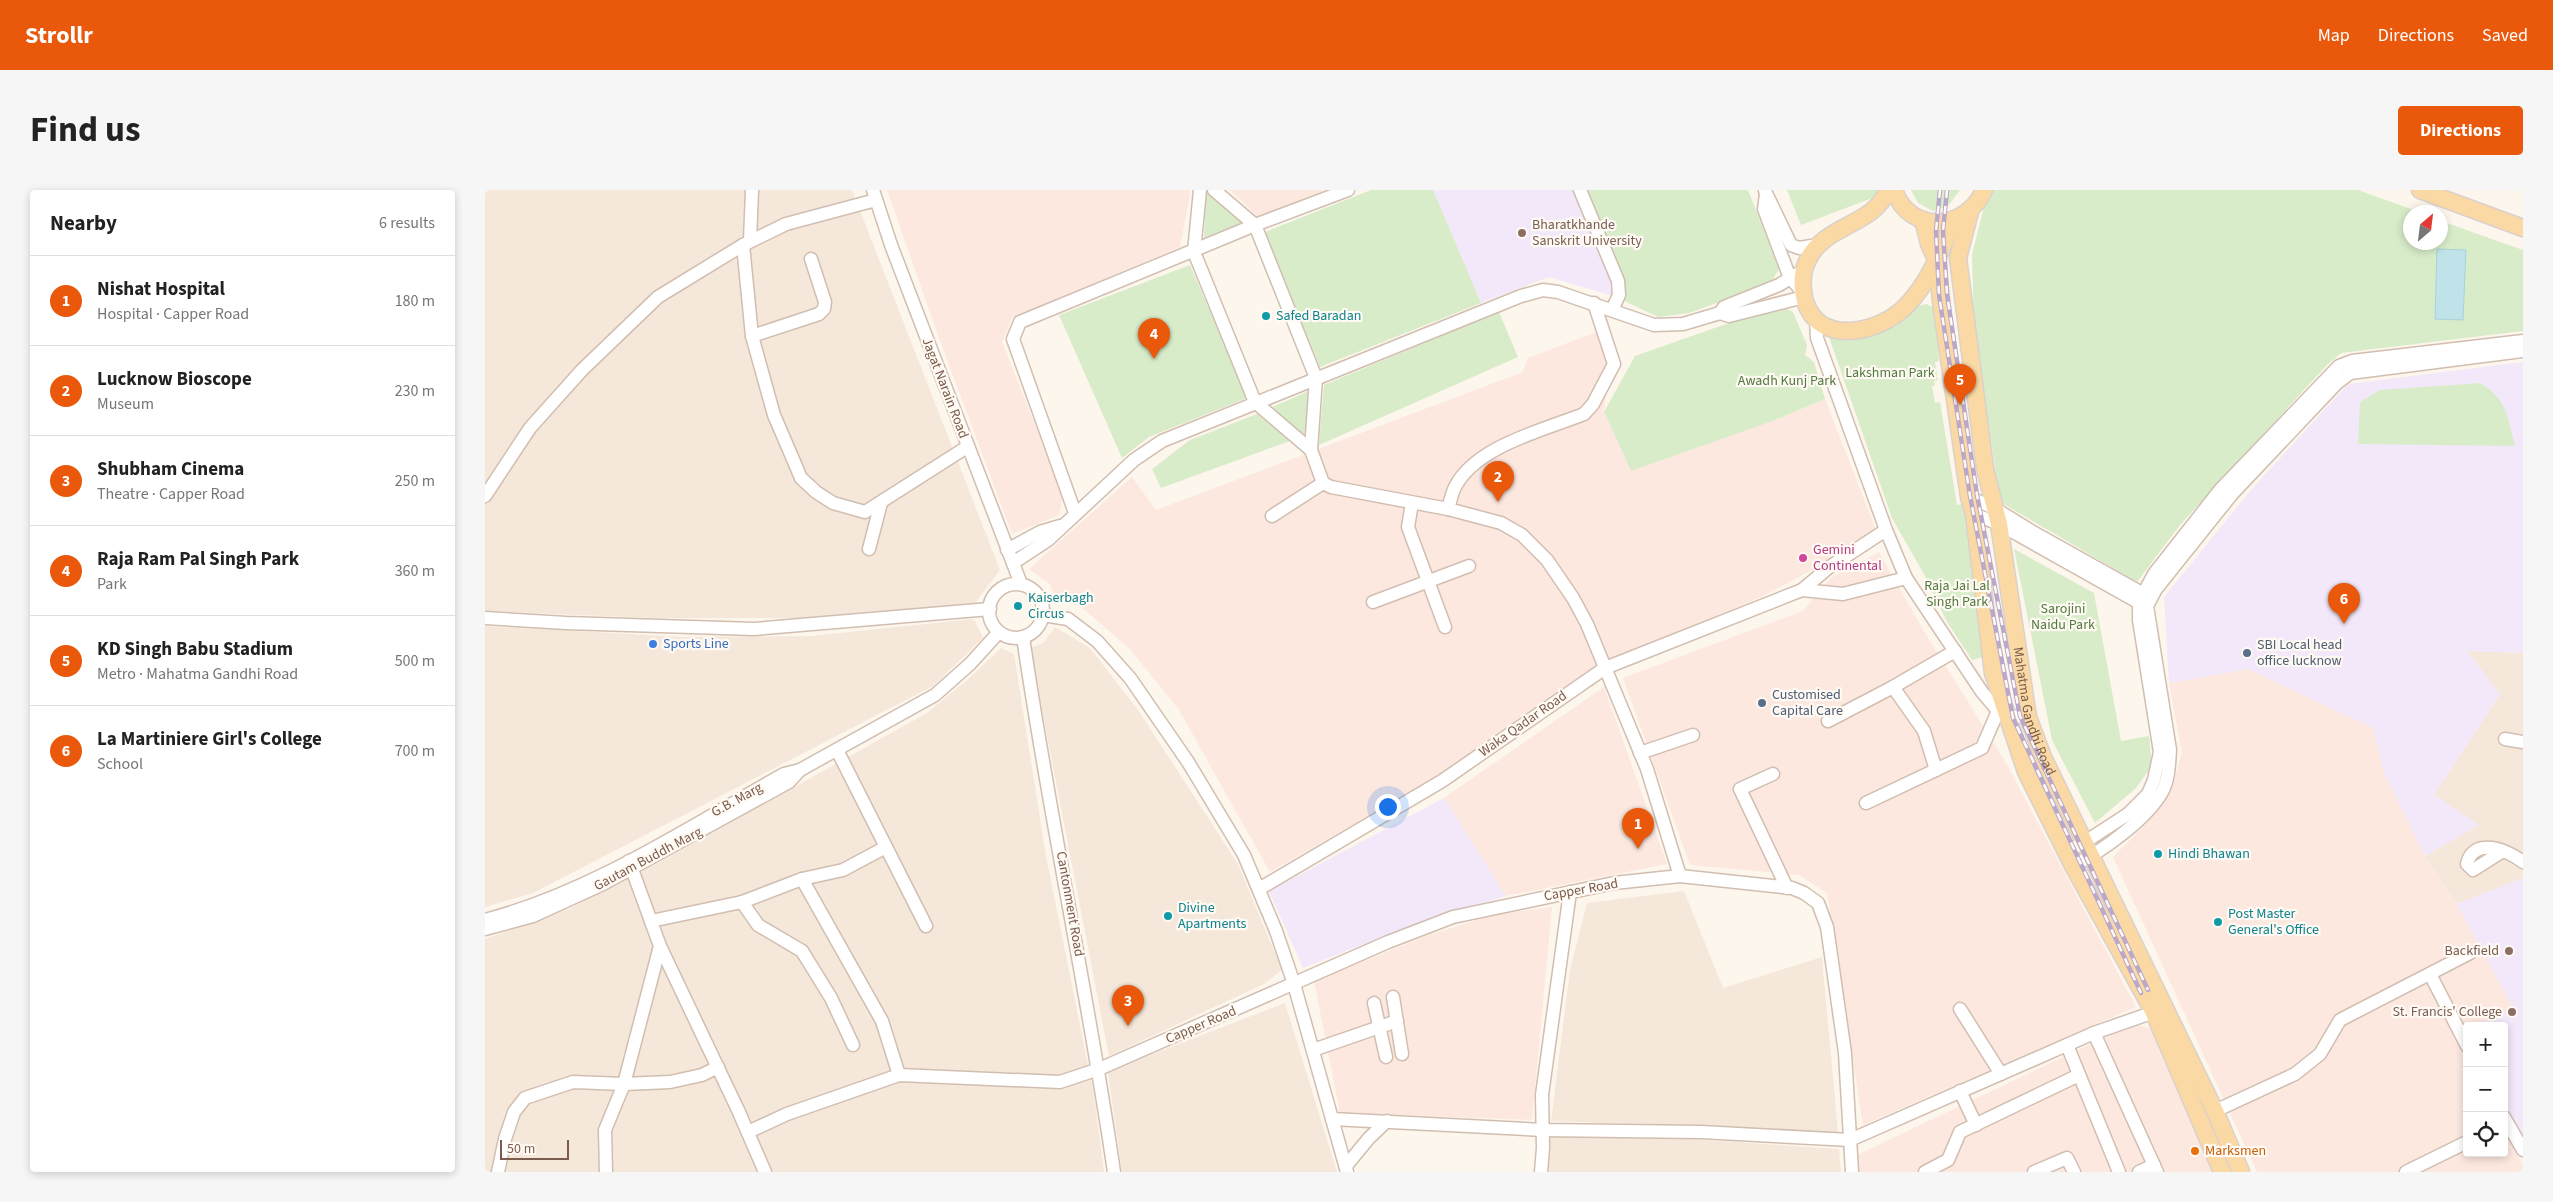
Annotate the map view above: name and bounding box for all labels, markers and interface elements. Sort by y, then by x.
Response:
text: Strollr [25,18,93,53]
text: Map [2318,23,2350,48]
text: Directions [2378,23,2454,48]
text: Saved [2482,23,2528,48]
text: Find us [30,105,140,155]
button: Directions [2398,106,2523,155]
north arrow [2403,205,2448,250]
text: Nearby [50,208,117,238]
text: 6 results [379,212,435,234]
place label: Bharatkhande Sanskrit University [1532,215,1642,251]
marker: Bharatkhande Sanskrit University [1516,227,1528,239]
text: Nishat Hospital [97,276,225,303]
text: 1 [62,290,70,312]
text: 180 m [395,290,435,312]
text: Hospital · Capper Road [97,303,249,325]
place label: Safed Baradan [1276,306,1361,326]
marker: Safed Baradan [1260,310,1272,322]
pin: 4 [1138,318,1170,359]
street label: Jagat Narain Road [917,335,973,441]
park label: Lakshman Park [1845,363,1935,383]
pin: 5 [1944,364,1976,405]
text: Lucknow Bioscope [97,366,252,393]
park label: Awadh Kunj Park [1738,371,1836,391]
text: 2 [62,380,70,402]
text: 230 m [395,380,435,402]
text: Museum [97,393,154,415]
text: Shubham Cinema [97,456,244,483]
pin: 2 [1482,461,1514,502]
text: 3 [62,470,70,492]
text: 250 m [395,470,435,492]
text: Theatre · Capper Road [97,483,245,505]
place label: Gemini Continental [1813,540,1882,576]
text: Raja Ram Pal Singh Park [97,546,299,573]
marker: Gemini Continental [1797,552,1809,564]
text: 4 [62,560,70,582]
text: 360 m [395,560,435,582]
text: Park [97,573,127,595]
park label: Raja Jai Lal Singh Park [1924,576,1990,612]
pin: 6 [2328,583,2360,624]
place label: Kaiserbagh Circus [1028,588,1094,624]
park label: Sarojini Naidu Park [2031,599,2095,635]
marker: Kaiserbagh Circus [1012,600,1024,612]
place label: Sports Line [663,634,729,654]
place label: SBI Local head office lucknow [2257,635,2342,671]
text: KD Singh Babu Stadium [97,636,293,663]
marker: Sports Line [647,638,659,650]
street label: Mahatma Gandhi Road [2008,646,2061,779]
marker: SBI Local head office lucknow [2241,647,2253,659]
text: 5 [62,650,70,672]
text: 500 m [395,650,435,672]
text: Metro · Mahatma Gandhi Road [97,663,298,685]
place label: Customised Capital Care [1772,685,1843,721]
street label: Waka Qadar Road [1475,686,1571,762]
marker: Customised Capital Care [1756,697,1768,709]
text: La Martiniere Girl's College [97,726,322,753]
text: 6 [62,740,70,762]
text: 700 m [395,740,435,762]
text: School [97,753,143,775]
street label: G.B. Marg [708,778,766,822]
your location [1375,794,1401,820]
pin: 1 [1622,808,1654,849]
street label: Gautam Buddh Marg [590,822,706,896]
place label: Hindi Bhawan [2168,844,2250,864]
marker: Hindi Bhawan [2152,848,2164,860]
street label: Cantonment Road [1051,850,1089,958]
street label: Capper Road [1542,874,1620,906]
place label: Divine Apartments [1178,898,1247,934]
place label: Post Master General's Office [2228,904,2319,940]
marker: Divine Apartments [1162,910,1174,922]
marker: Post Master General's Office [2212,916,2224,928]
place label: Backfield [2445,941,2499,961]
marker: Backfield [2503,945,2515,957]
pin: 3 [1112,985,1144,1026]
street label: Capper Road [1162,1001,1240,1049]
place label: St. Francis' College [2393,1002,2502,1022]
marker: St. Francis' College [2506,1006,2518,1018]
map controls [2463,1022,2508,1157]
button: + [2463,1022,2508,1067]
button: − [2463,1067,2508,1112]
button: locate [2463,1112,2508,1157]
scale bar [500,1137,569,1160]
text: 50 m [507,1139,535,1159]
place label: Marksmen [2205,1141,2266,1161]
marker: Marksmen [2189,1145,2201,1157]

